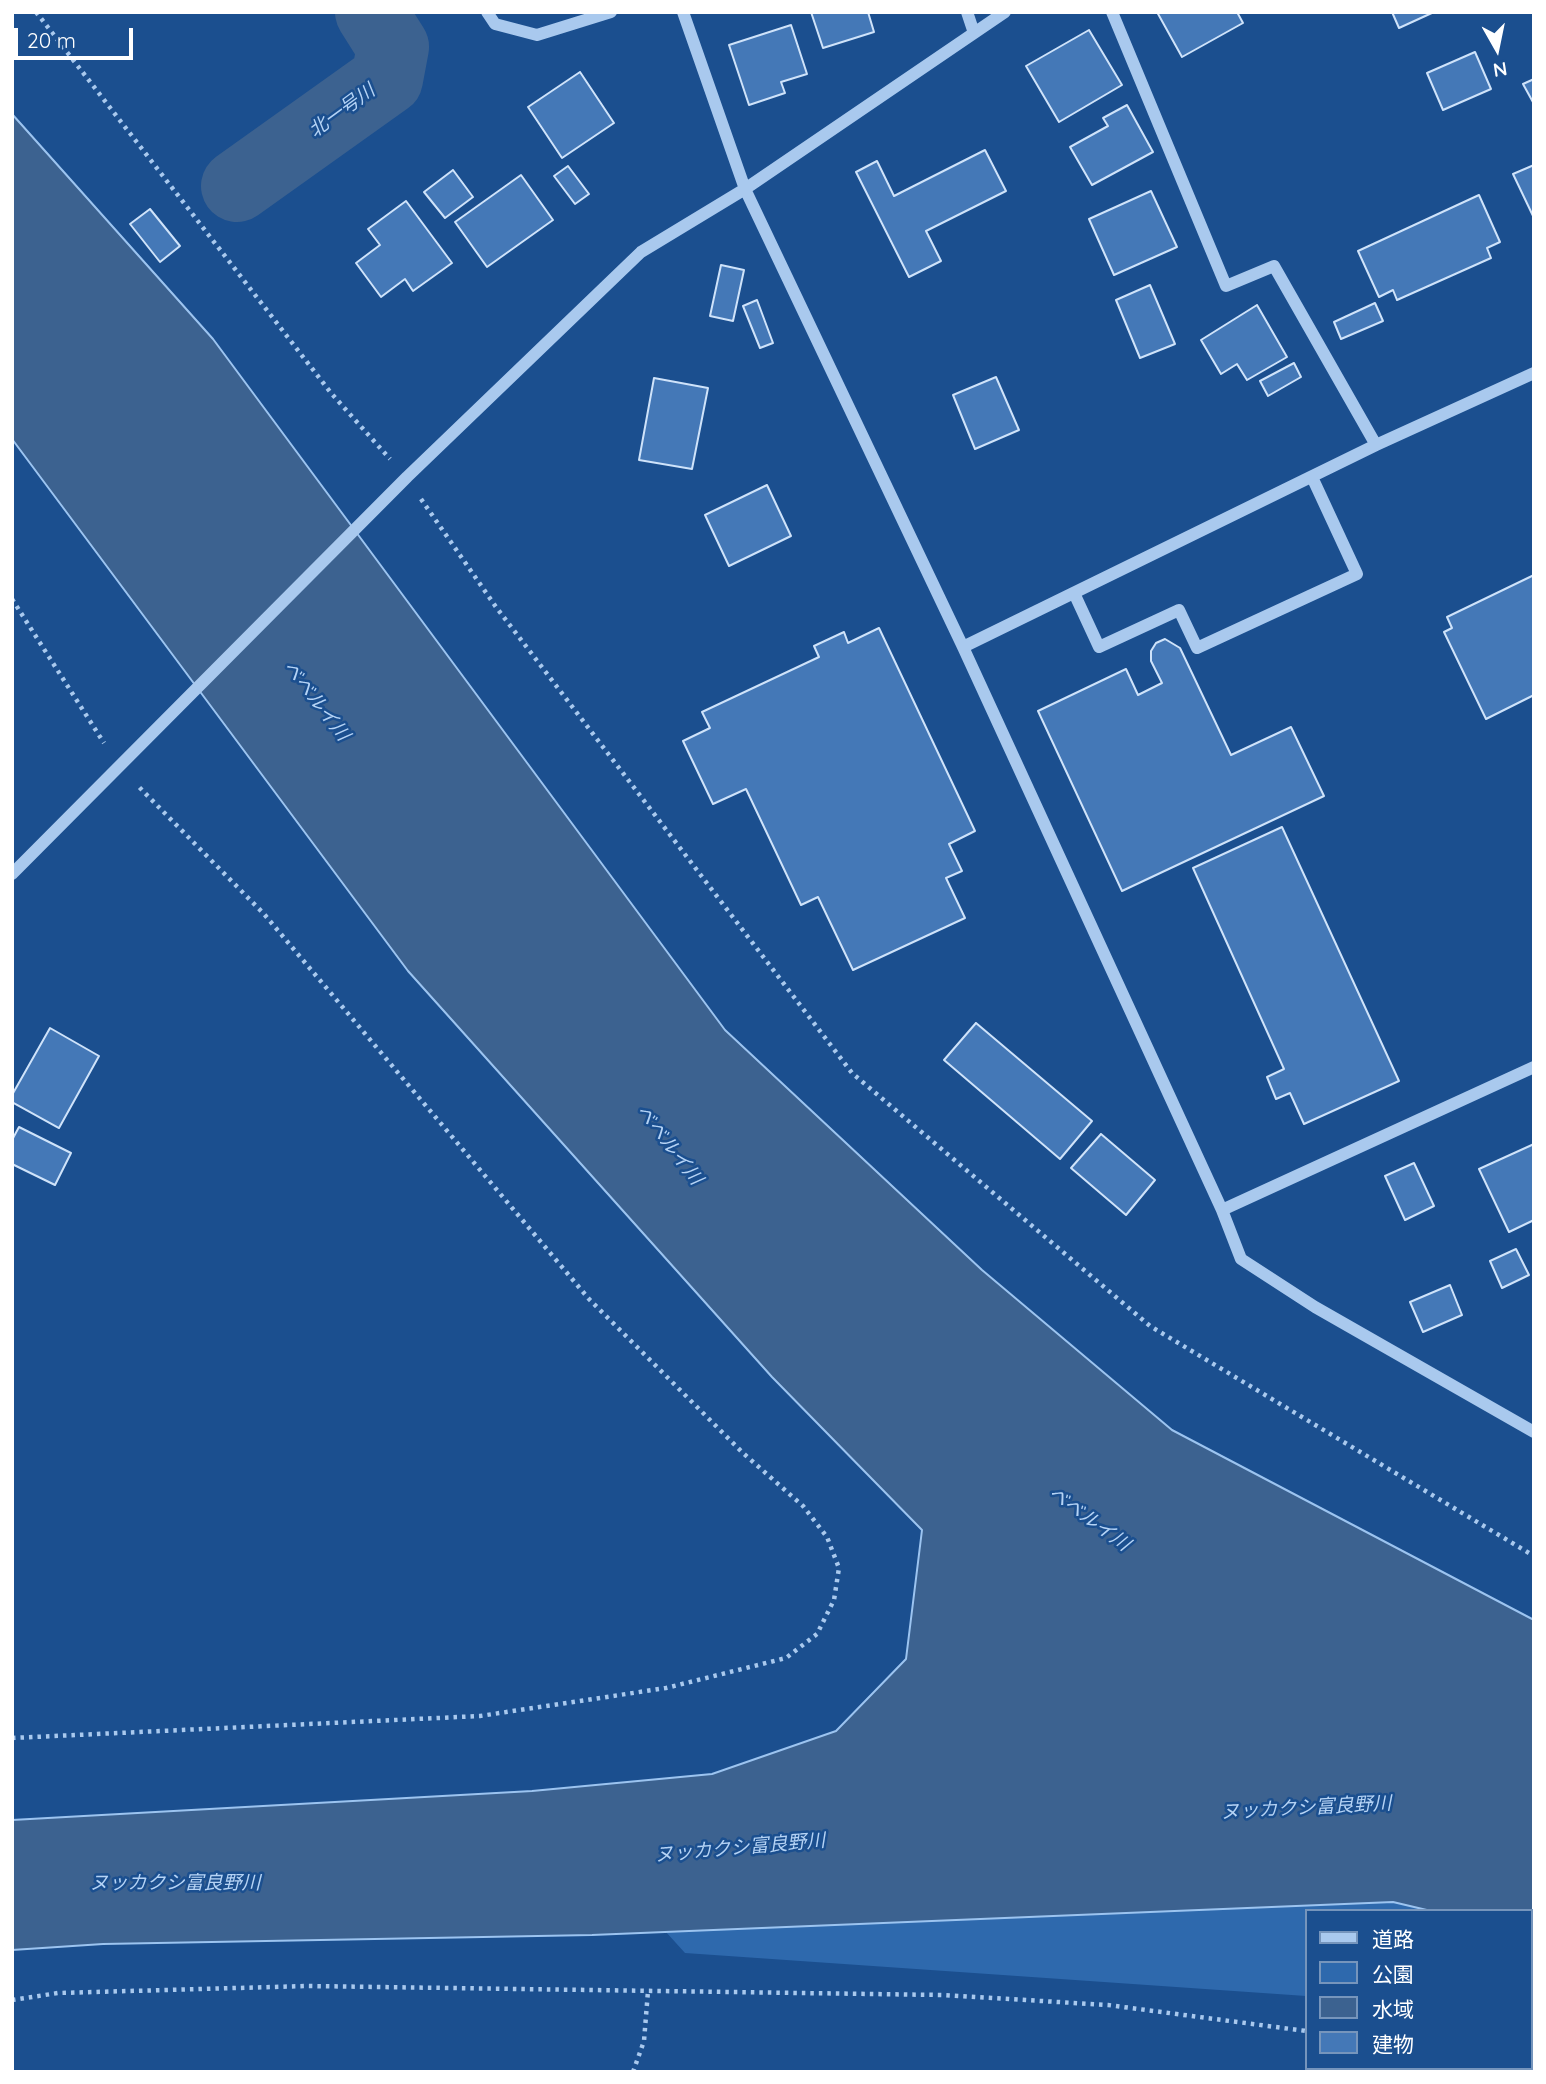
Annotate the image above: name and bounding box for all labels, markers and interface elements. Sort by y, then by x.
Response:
scale bar [18,14,136,58]
north arrow [1462,14,1532,84]
text: 20 m [27,27,76,53]
text: N [1492,57,1509,83]
water label: 北一号川 [305,79,379,143]
water label: ベベルイ川 [278,657,354,745]
water label: ベベルイ川 [631,1101,707,1189]
water label: ベベルイ川 [1044,1482,1134,1556]
water label: ヌッカクシ富良野川 [1220,1792,1392,1824]
water label: ヌッカクシ富良野川 [654,1829,826,1867]
water label: ヌッカクシ富良野川 [90,1872,260,1894]
legend [1304,1909,1532,2070]
text: 道路 [1372,1926,1414,1952]
text: 公園 [1372,1961,1414,1987]
text: 水域 [1372,1996,1414,2022]
text: 建物 [1372,2031,1414,2057]

